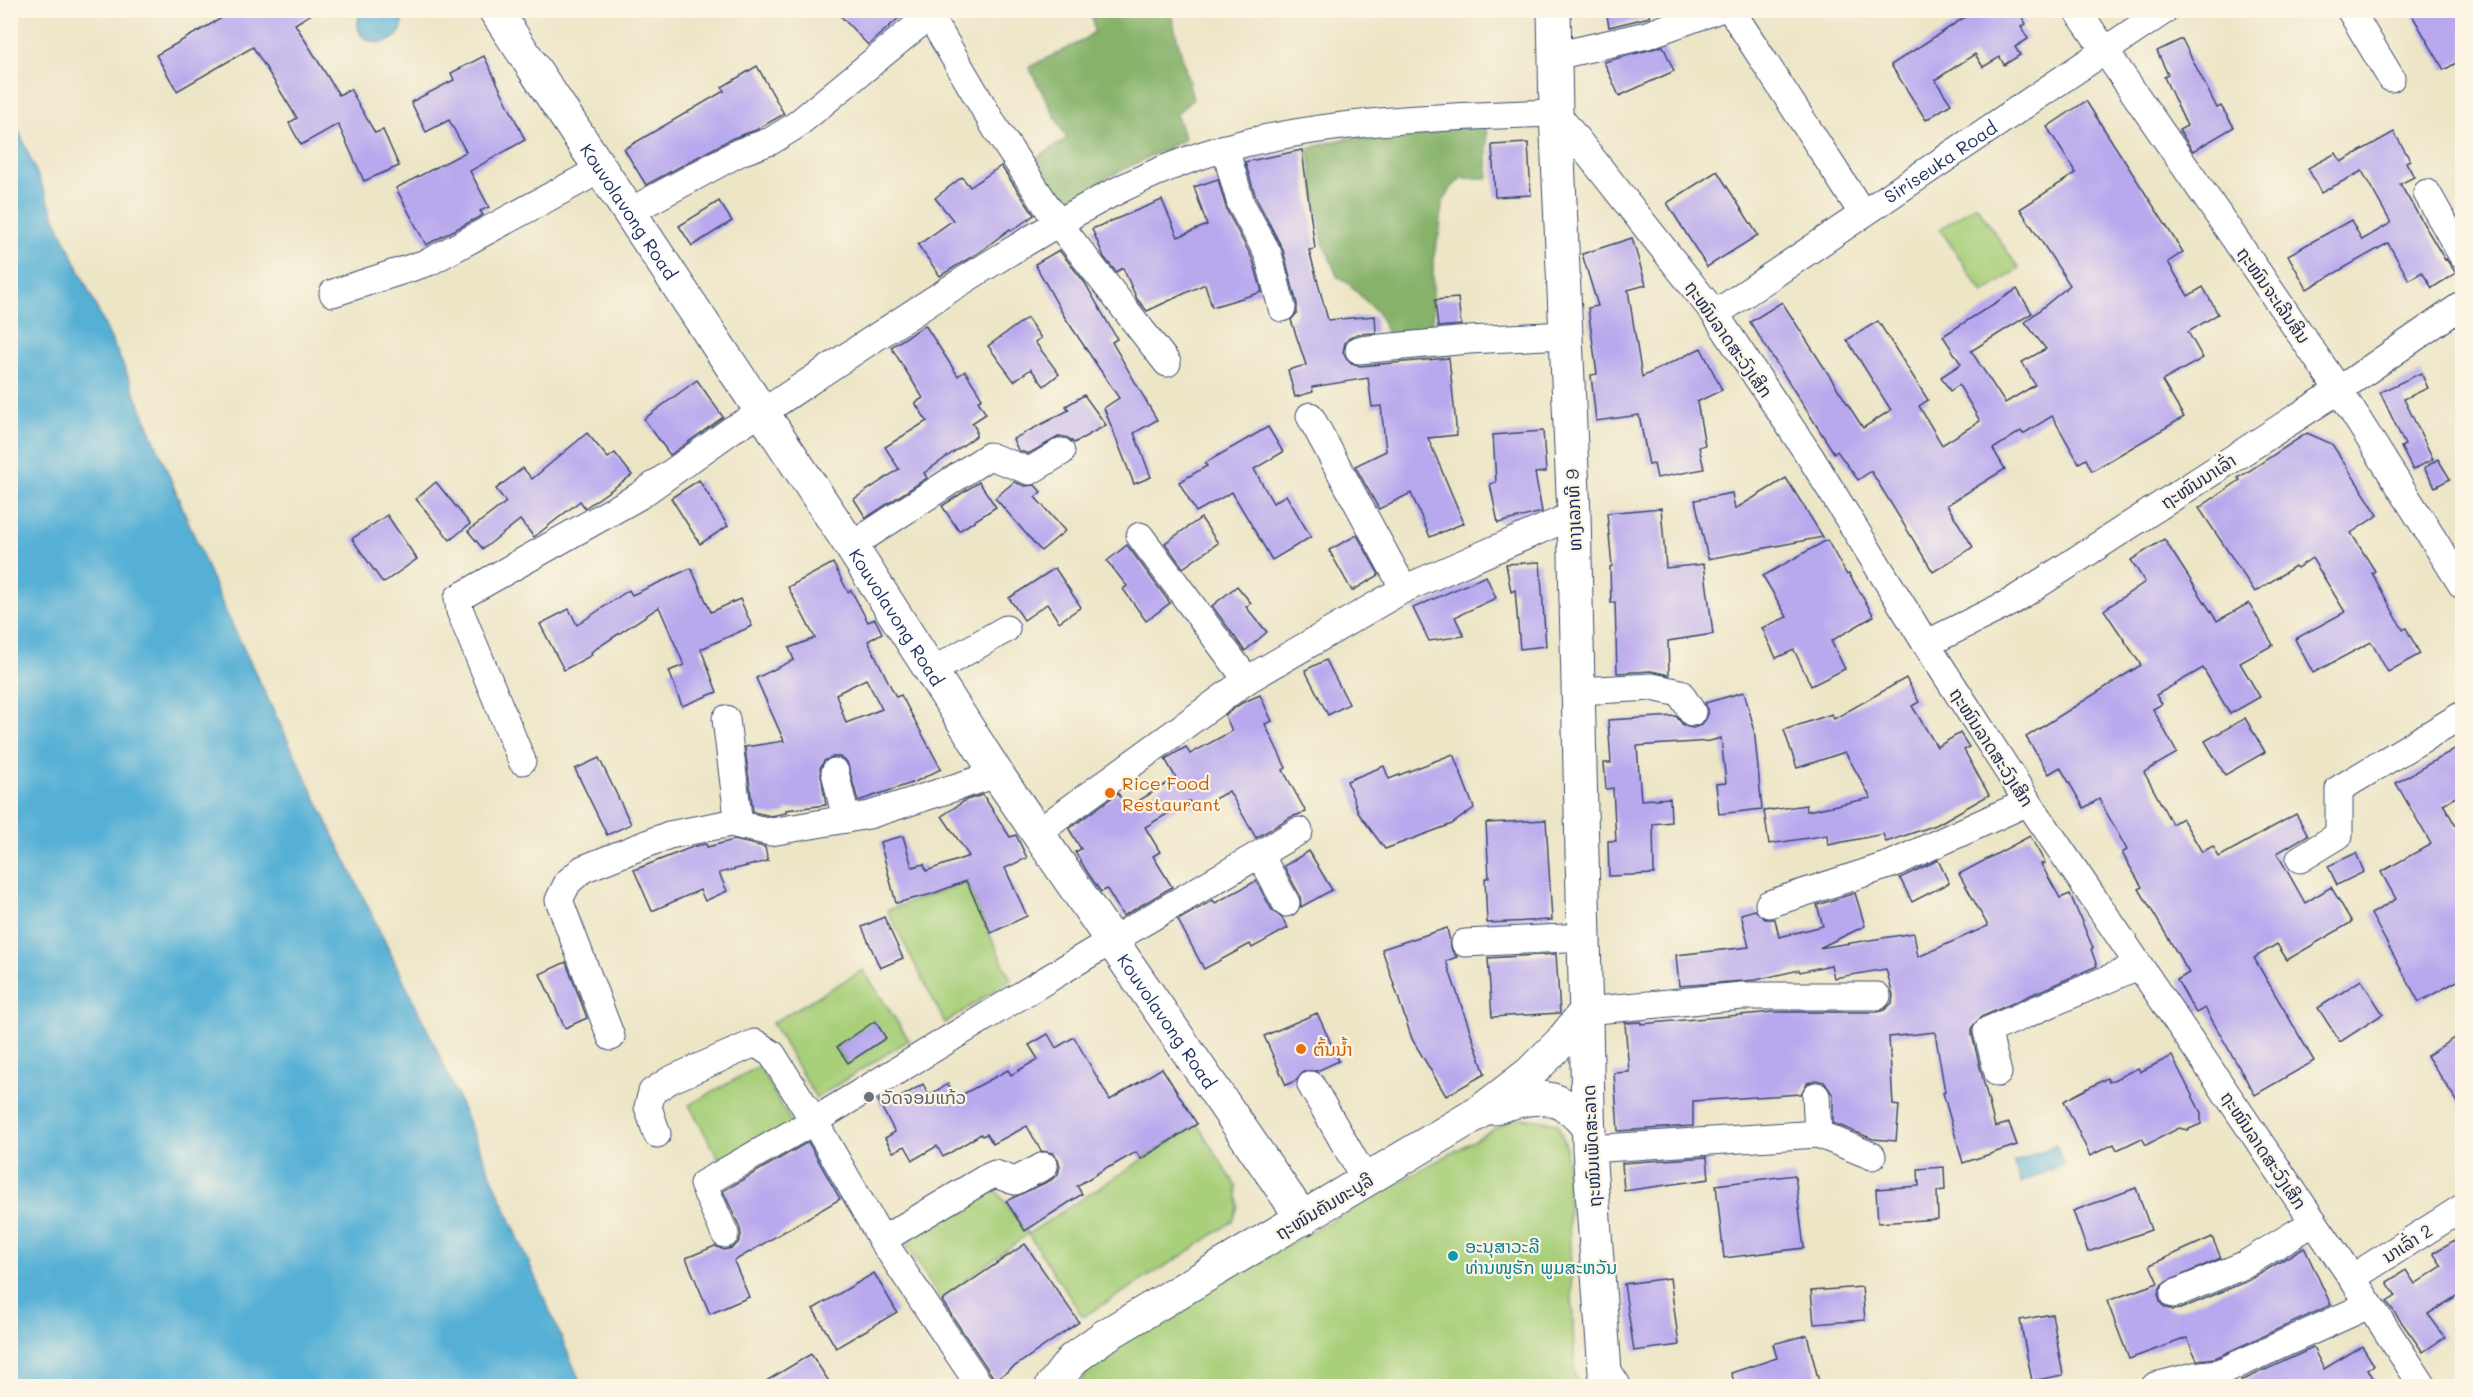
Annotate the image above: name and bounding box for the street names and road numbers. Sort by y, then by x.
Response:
street label: Siriseuka Road [1879,115,2002,208]
street label: Kouvolavong Road [575,139,683,284]
street label: ຖະໜົນຈະເລີນສິນ [2232,242,2316,348]
street label: ຖະໜົນລາດສະວົງເສິກ [1680,276,1778,402]
street label: ຖະໜົນນາເລົ່າ [2156,448,2240,514]
street label: ທາງເລກທີ 9 [1560,468,1586,552]
street label: Kouvolavong Road [844,544,950,691]
street label: ຖະໜົນລາດສະວົງເສິກ [1944,683,2040,811]
street label: Kouvolavong Road [1112,949,1222,1093]
street label: ຖະໜົນເພັດສະລາດ [1576,1084,1606,1208]
street label: ຖະໜົນລາດສະວົງເສິກ [2216,1086,2312,1214]
street label: ຖະໜົນຄັນທະບູລີ [1270,1167,1378,1246]
street label: ນາເລົ່າ 2 [2377,1218,2437,1268]

